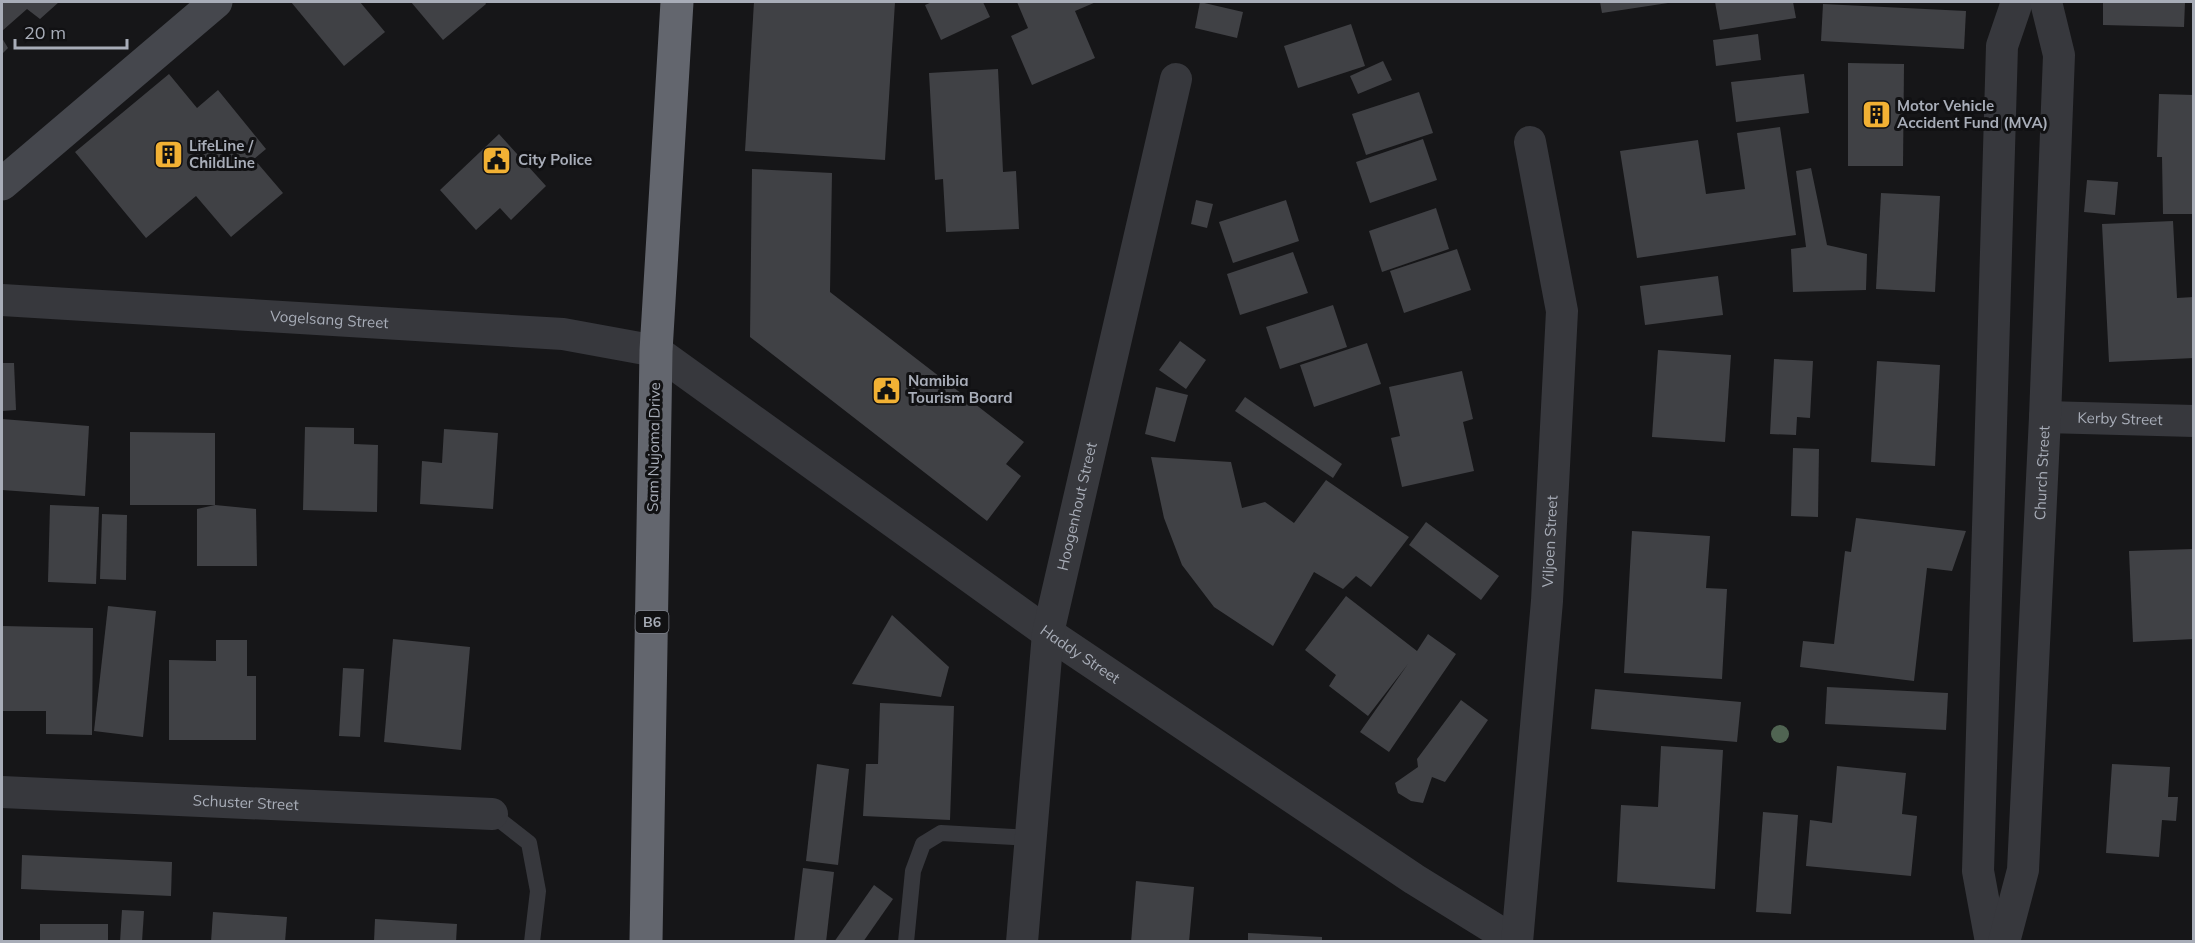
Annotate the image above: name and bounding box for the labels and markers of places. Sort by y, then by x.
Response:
place label: Motor Vehicle Accident Fund (MVA) [1897,96,2048,132]
building icon: Motor Vehicle Accident Fund (MVA) [1860,99,1892,131]
place label: LifeLine / ChildLine [189,136,255,172]
building icon: LifeLine / ChildLine [152,139,184,171]
public building icon: City Police [481,144,513,176]
place label: City Police [518,150,592,169]
place label: Namibia Tourism Board [908,371,1012,407]
public building icon: Namibia Tourism Board [871,374,903,406]

